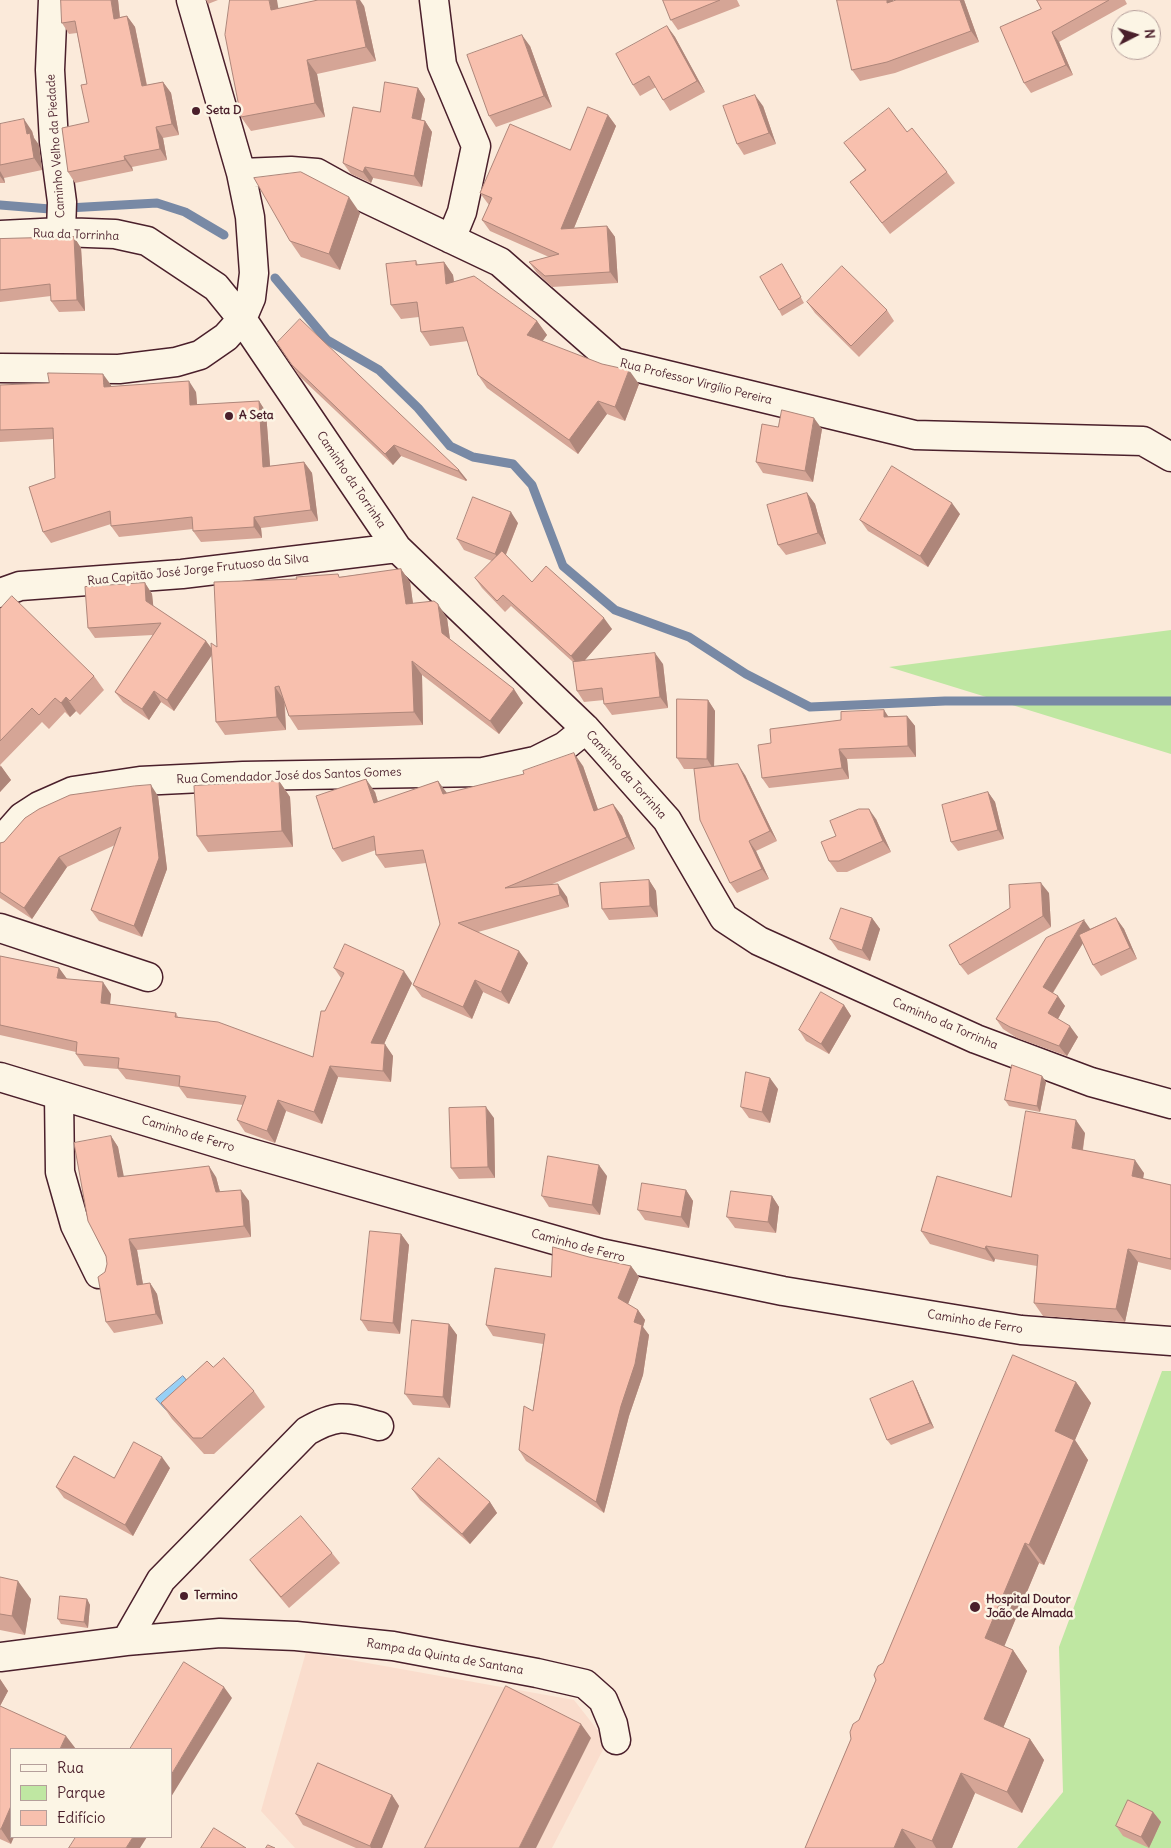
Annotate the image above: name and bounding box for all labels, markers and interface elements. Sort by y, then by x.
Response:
north arrow [1111,10,1161,60]
text: N [1141,28,1159,39]
street label: Caminho Velho da Piedade [44,73,68,219]
place label: Seta D [206,104,241,118]
marker: Seta D [190,105,202,117]
street label: Rua da Torrinha [33,226,119,244]
street label: Rua Professor Virgílio Pereira [618,356,774,408]
place label: A Seta [239,409,274,423]
marker: A Seta [223,410,235,422]
street label: Caminho da Torrinha [313,429,389,531]
street label: Rua Capitão José Jorge Frutuoso da Silva [87,551,309,589]
street label: Caminho da Torrinha [583,728,669,822]
street label: Rua Comendador José dos Santos Gomes [176,765,402,787]
street label: Caminho da Torrinha [890,995,1000,1053]
street label: Caminho de Ferro [140,1113,236,1155]
street label: Caminho de Ferro [529,1227,627,1265]
street label: Caminho de Ferro [926,1307,1024,1337]
place label: Termino [194,1589,238,1603]
marker: Termino [178,1590,190,1602]
place label: Hospital Doutor João de Almada [986,1593,1073,1621]
marker: Hospital Doutor João de Almada [968,1600,982,1614]
street label: Rampa da Quinta de Santana [365,1636,525,1678]
legend [10,1748,172,1838]
text: Rua [57,1758,84,1777]
text: Parque [57,1783,105,1802]
text: Edifício [57,1808,105,1827]

